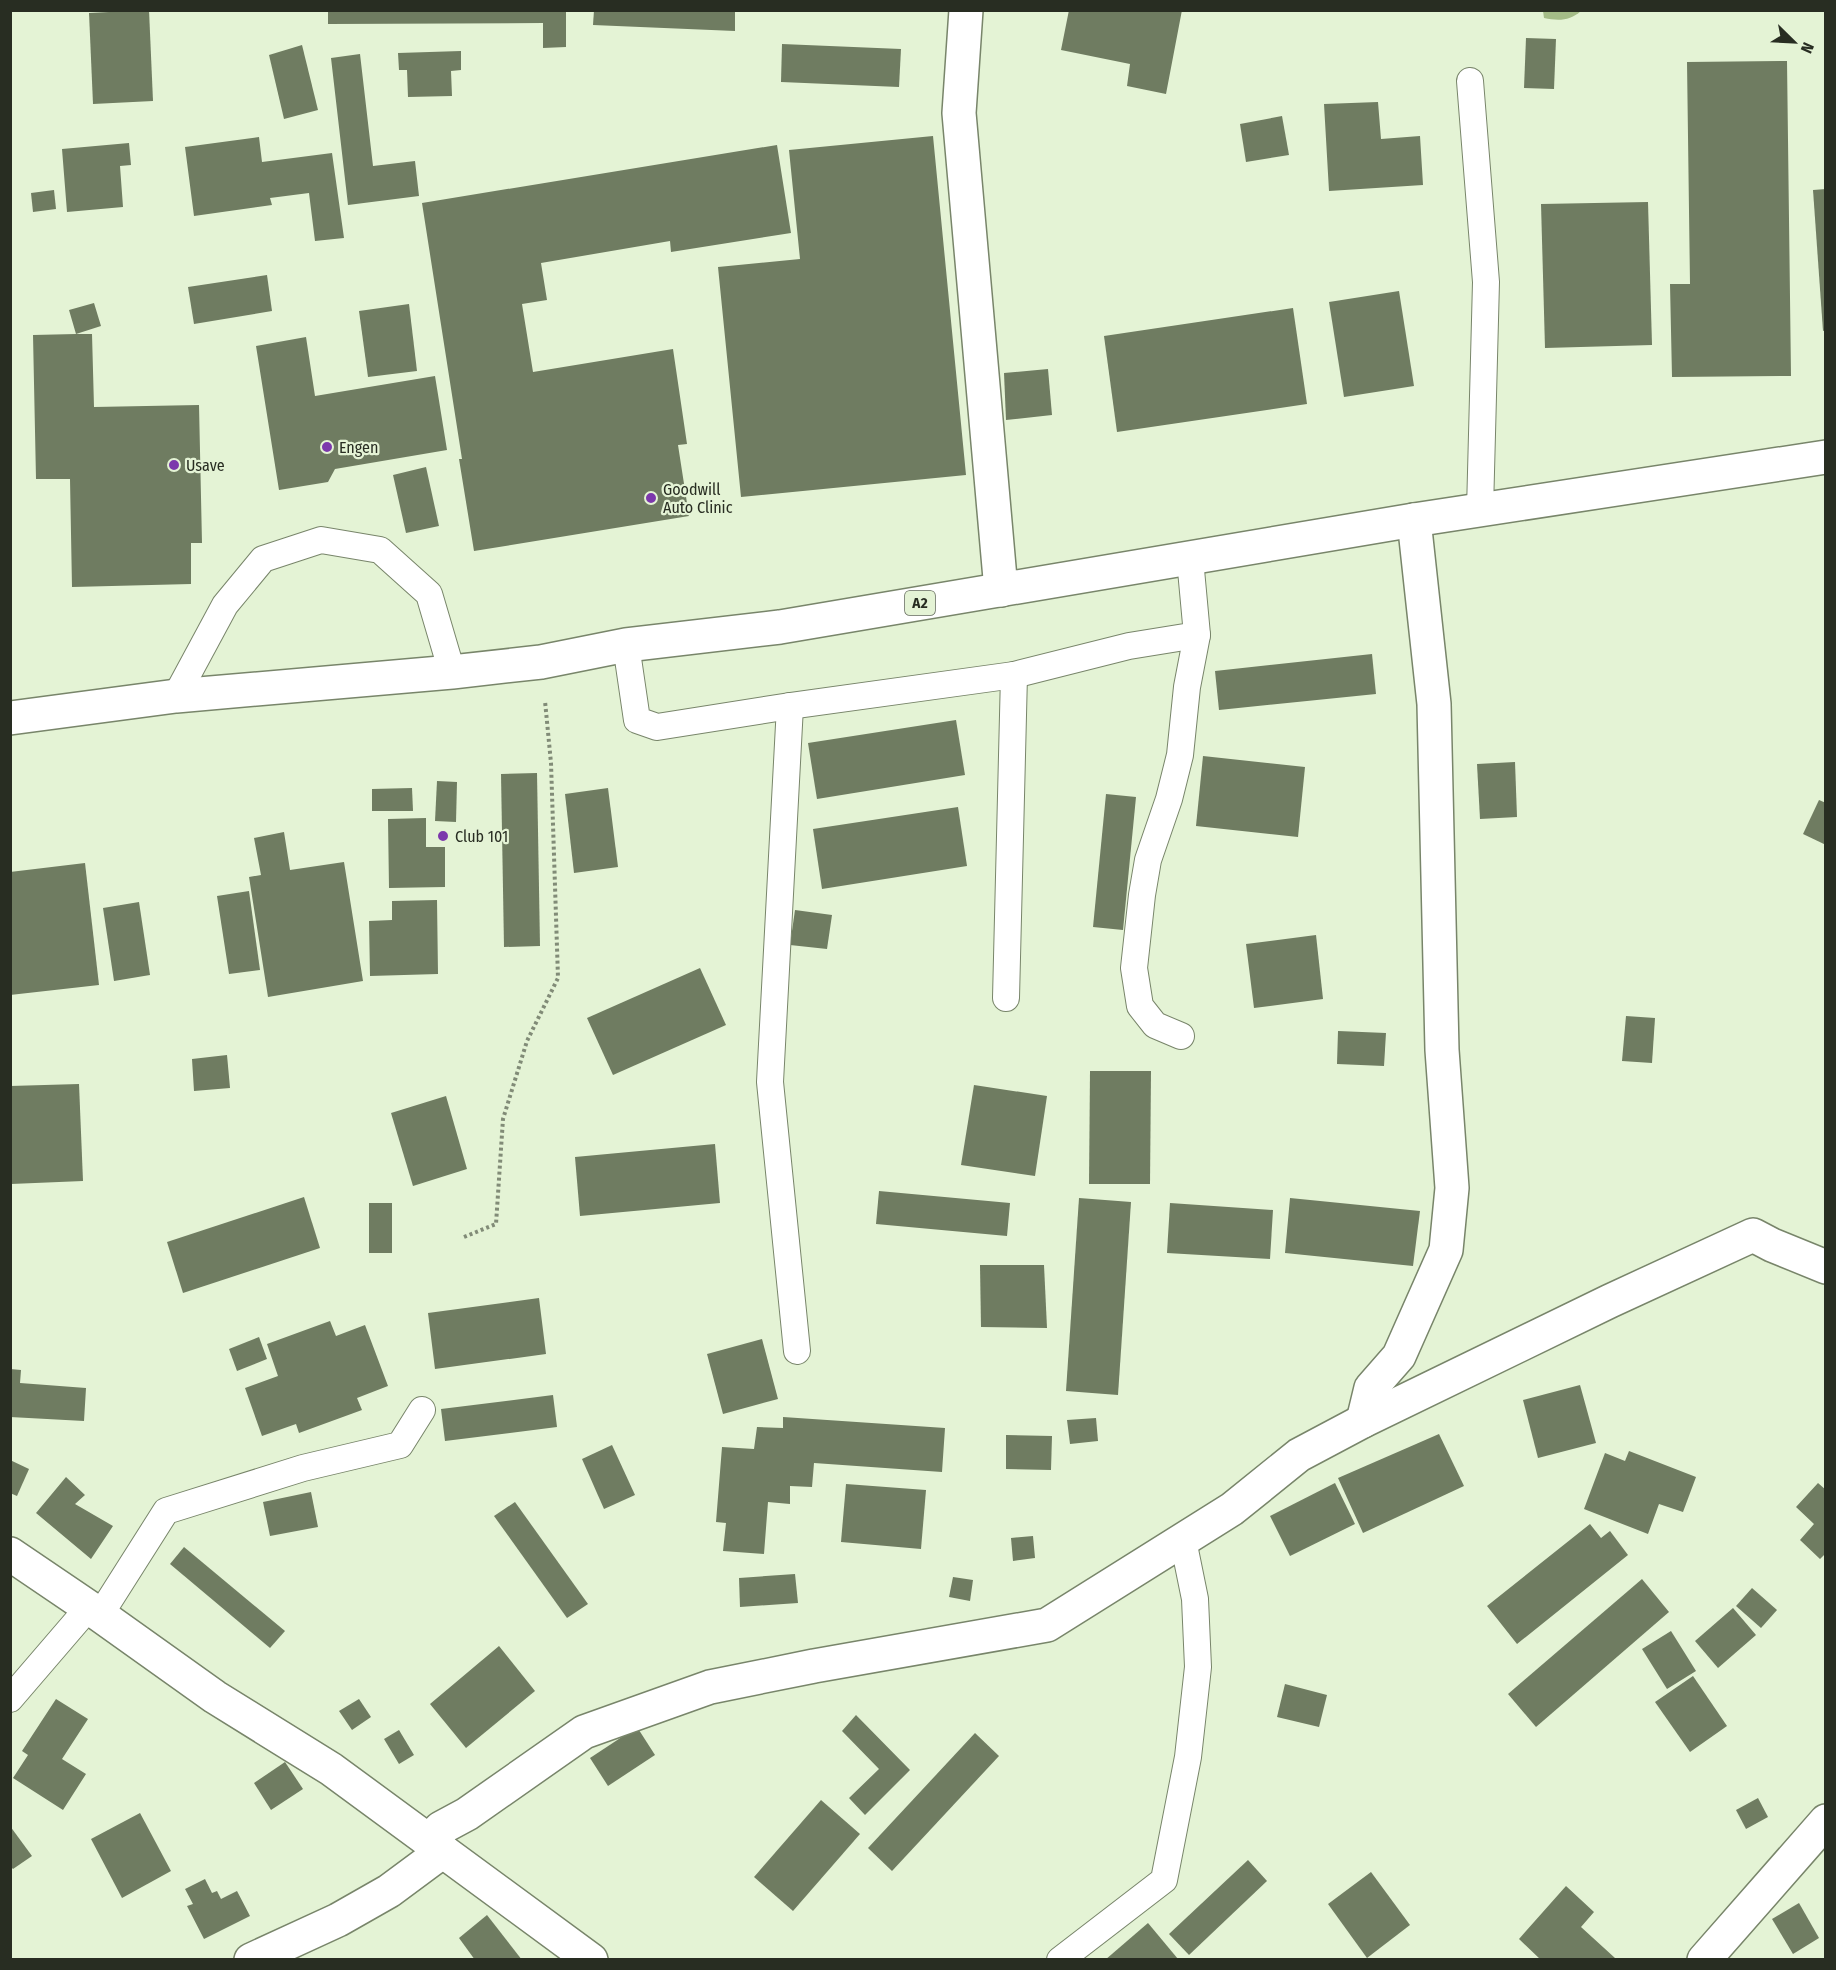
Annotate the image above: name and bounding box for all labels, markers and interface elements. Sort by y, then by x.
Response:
north arrow [1764,12,1824,72]
text: N [1797,40,1818,56]
place label: Engen [339,438,378,457]
marker: Engen [320,440,334,454]
place label: Usave [186,456,225,475]
marker: Usave [167,458,181,472]
place label: Goodwill Auto Clinic [663,480,733,517]
marker: Goodwill Auto Clinic [644,491,658,505]
road number: A2 [905,591,935,615]
place label: Club 101 [455,827,508,846]
marker: Club 101 [436,829,450,843]

